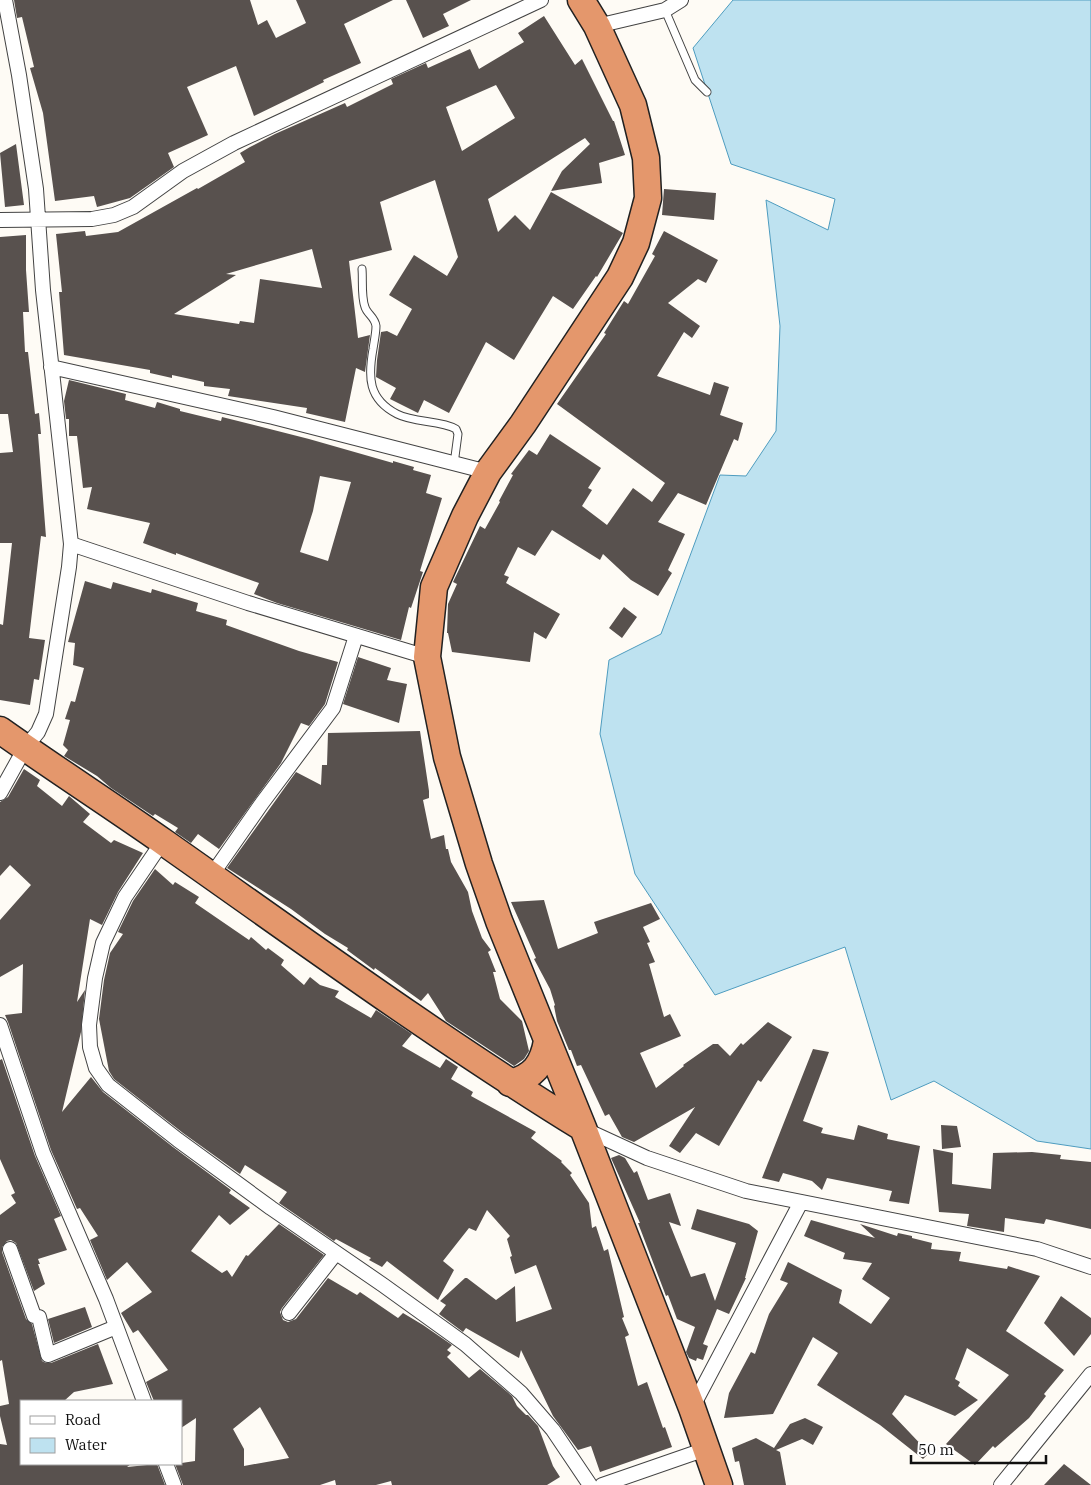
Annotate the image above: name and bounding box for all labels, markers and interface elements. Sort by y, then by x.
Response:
legend [20,1400,182,1465]
text: Road [65,1410,101,1429]
scale bar [911,1432,1046,1464]
text: Water [65,1435,107,1454]
text: 50 m [918,1440,954,1459]

